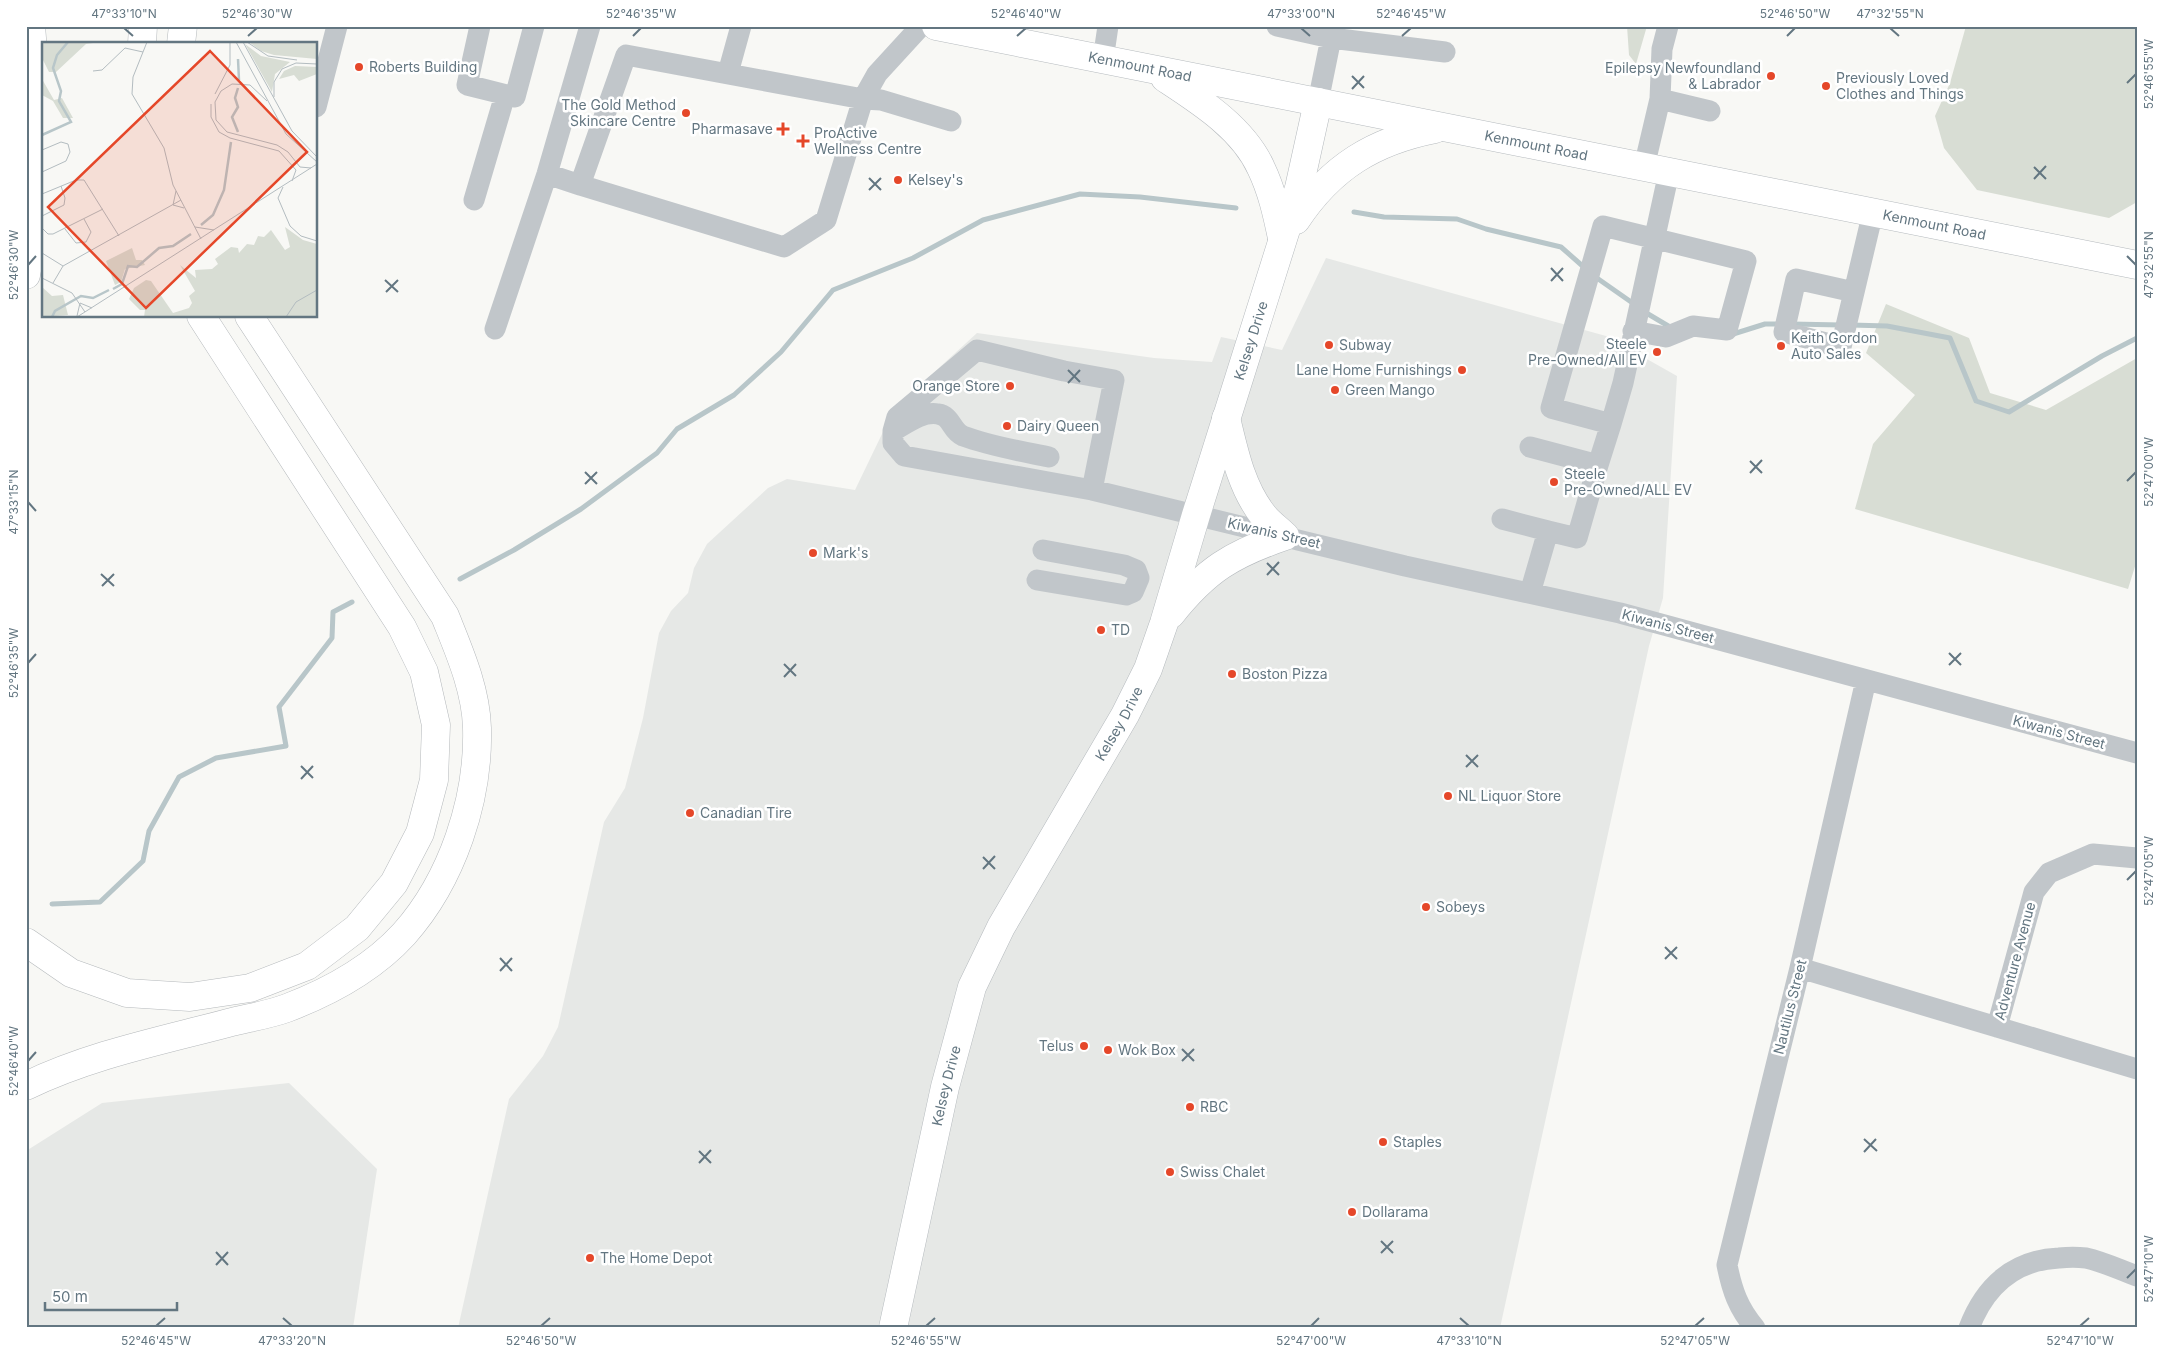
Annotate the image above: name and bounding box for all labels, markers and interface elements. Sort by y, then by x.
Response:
text: 47°33'10"N [91,6,157,21]
text: 52°46'30"W [222,6,293,21]
text: 52°46'35"W [606,6,676,21]
text: 52°46'40"W [991,6,1061,21]
text: 47°33'00"N [1267,6,1335,21]
text: 52°46'45"W [1376,6,1446,21]
text: 52°46'50"W [1760,6,1830,21]
text: 47°32'55"N [1856,6,1924,21]
text: 52°46'55"W [2141,39,2156,109]
inset map [42,42,318,318]
street label: Kenmount Road [1087,48,1193,85]
place label: Roberts Building [369,58,477,75]
place label: Epilepsy Newfoundland & Labrador [1605,59,1761,92]
marker: Roberts Building [353,61,365,73]
place label: Previously Loved Clothes and Things [1836,69,1964,102]
marker: Epilepsy Newfoundland & Labrador [1765,70,1777,82]
marker: Previously Loved Clothes and Things [1820,80,1832,92]
place label: The Gold Method Skincare Centre [561,96,676,129]
marker: The Gold Method Skincare Centre [680,107,692,119]
place label: Pharmasave [692,120,773,137]
marker: Pharmasave [777,123,789,135]
place label: ProActive Wellness Centre [814,124,922,157]
street label: Kenmount Road [1483,126,1589,164]
marker: ProActive Wellness Centre [796,134,810,148]
place label: Kelsey's [908,171,963,188]
marker: Kelsey's [892,174,904,186]
street label: Kenmount Road [1881,206,1988,243]
text: 52°46'30"W [6,229,21,300]
text: 47°32'55"N [2141,231,2156,299]
street label: Kelsey Drive [1230,299,1271,382]
place label: Keith Gordon Auto Sales [1791,329,1877,362]
place label: Steele Pre-Owned/All EV [1528,335,1647,368]
place label: Subway [1339,336,1392,353]
marker: Subway [1323,339,1335,351]
marker: Keith Gordon Auto Sales [1775,340,1787,352]
marker: Steele Pre-Owned/All EV [1651,346,1663,358]
place label: Lane Home Furnishings [1296,361,1452,378]
marker: Lane Home Furnishings [1456,364,1468,376]
place label: Orange Store [912,377,1000,394]
marker: Orange Store [1004,380,1016,392]
place label: Green Mango [1345,381,1435,398]
marker: Green Mango [1329,384,1341,396]
place label: Dairy Queen [1017,417,1099,434]
marker: Dairy Queen [1001,420,1013,432]
text: 52°47'00"W [2141,437,2156,507]
place label: Steele Pre-Owned/ALL EV [1564,465,1692,498]
text: 47°33'15"N [6,469,21,535]
marker: Steele Pre-Owned/ALL EV [1548,476,1560,488]
street label: Kiwanis Street [1226,514,1323,552]
place label: Mark's [823,544,868,561]
marker: Mark's [807,547,819,559]
street label: Kiwanis Street [1620,605,1717,646]
place label: TD [1111,621,1130,638]
marker: TD [1095,624,1107,636]
text: 52°46'35"W [6,628,21,698]
place label: Boston Pizza [1242,665,1328,682]
marker: Boston Pizza [1226,668,1238,680]
street label: Kelsey Drive [1091,683,1146,764]
street label: Kiwanis Street [2011,711,2108,752]
place label: NL Liquor Store [1458,787,1561,804]
marker: NL Liquor Store [1442,790,1454,802]
place label: Canadian Tire [700,804,792,821]
marker: Canadian Tire [684,807,696,819]
text: 52°47'05"W [2141,836,2156,906]
place label: Sobeys [1436,898,1485,915]
street label: Adventure Avenue [1991,900,2038,1022]
marker: Sobeys [1420,901,1432,913]
street label: Nautilus Street [1770,957,1810,1056]
text: 52°46'40"W [6,1026,21,1096]
place label: Telus [1039,1037,1074,1054]
marker: Telus [1078,1040,1090,1052]
place label: Wok Box [1118,1041,1176,1058]
street label: Kelsey Drive [928,1044,964,1127]
marker: Wok Box [1102,1044,1114,1056]
place label: RBC [1200,1098,1228,1115]
marker: RBC [1184,1101,1196,1113]
place label: Staples [1393,1133,1442,1150]
marker: Staples [1377,1136,1389,1148]
place label: Swiss Chalet [1180,1163,1265,1180]
marker: Swiss Chalet [1164,1166,1176,1178]
place label: Dollarama [1362,1203,1428,1220]
marker: Dollarama [1346,1206,1358,1218]
text: 52°47'10"W [2141,1235,2156,1303]
place label: The Home Depot [600,1249,713,1266]
marker: The Home Depot [584,1252,596,1264]
scale bar [45,1279,178,1311]
text: 50 m [52,1287,88,1306]
text: 52°46'45"W [121,1333,191,1348]
text: 47°33'20"N [258,1333,326,1348]
text: 52°46'50"W [506,1333,576,1348]
text: 52°46'55"W [891,1333,961,1348]
text: 52°47'00"W [1276,1333,1346,1348]
text: 47°33'10"N [1436,1333,1502,1348]
text: 52°47'05"W [1660,1333,1730,1348]
text: 52°47'10"W [2046,1333,2114,1348]

